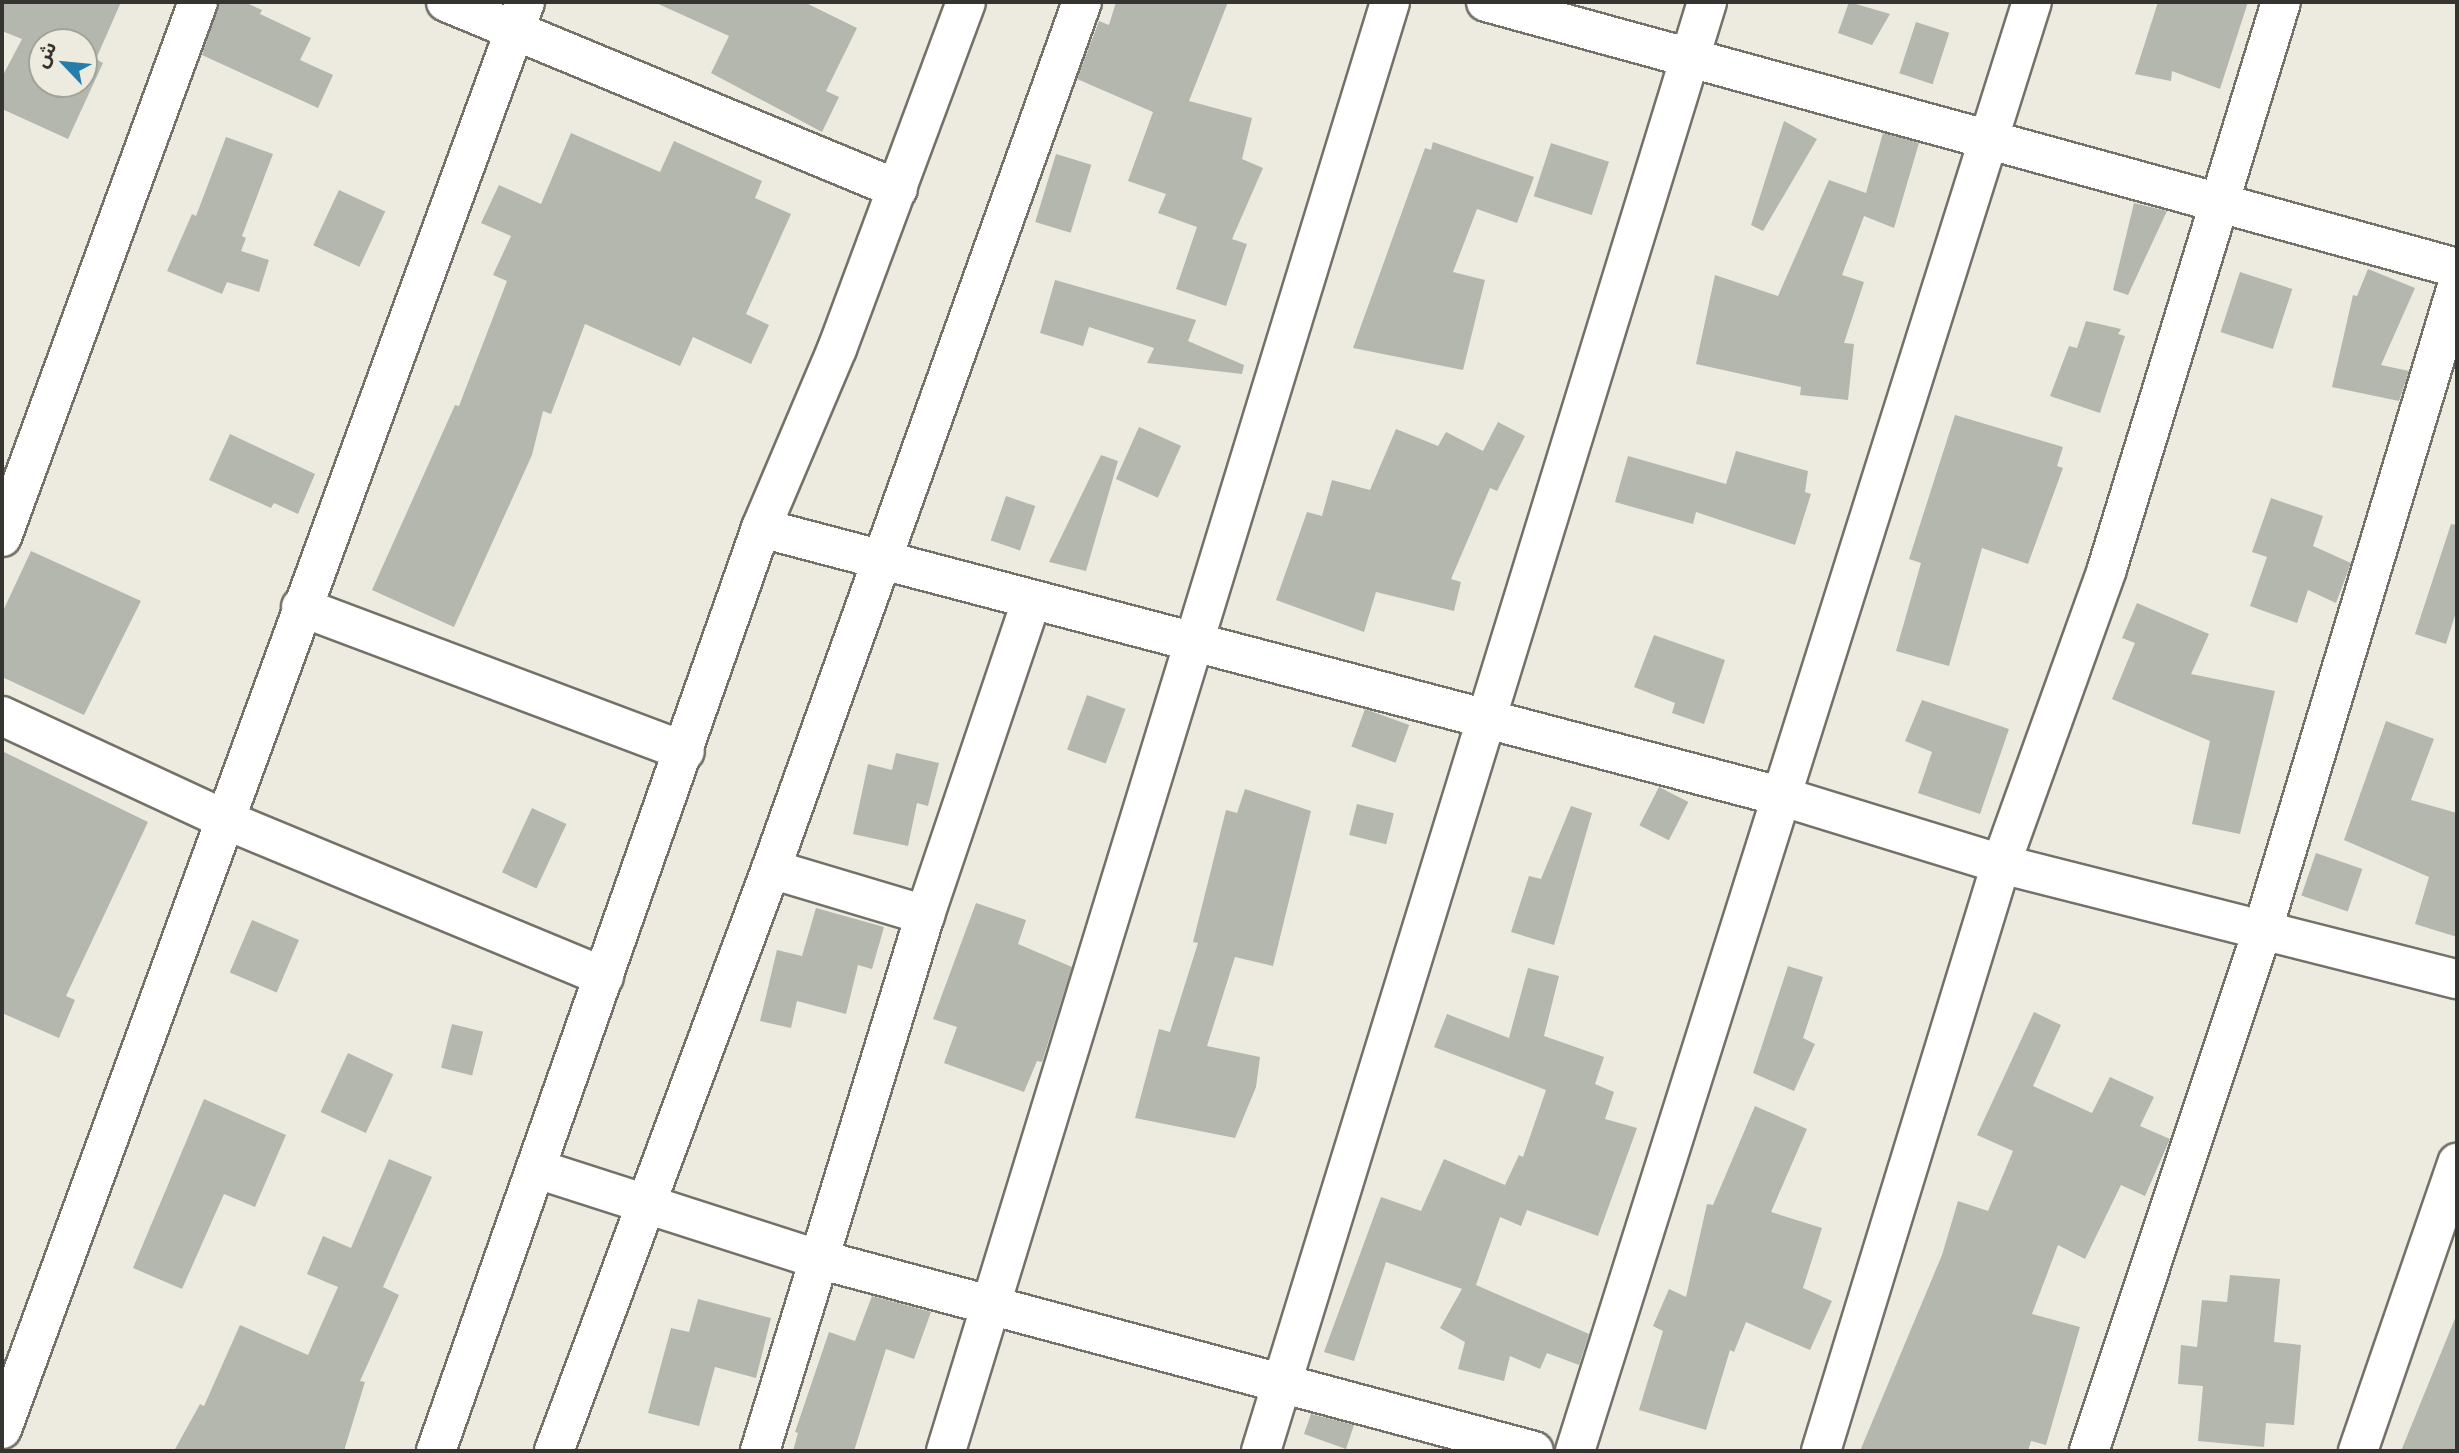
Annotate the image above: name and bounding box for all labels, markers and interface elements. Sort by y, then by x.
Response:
north arrow [28,28,98,98]
text: ش [28,37,63,72]

